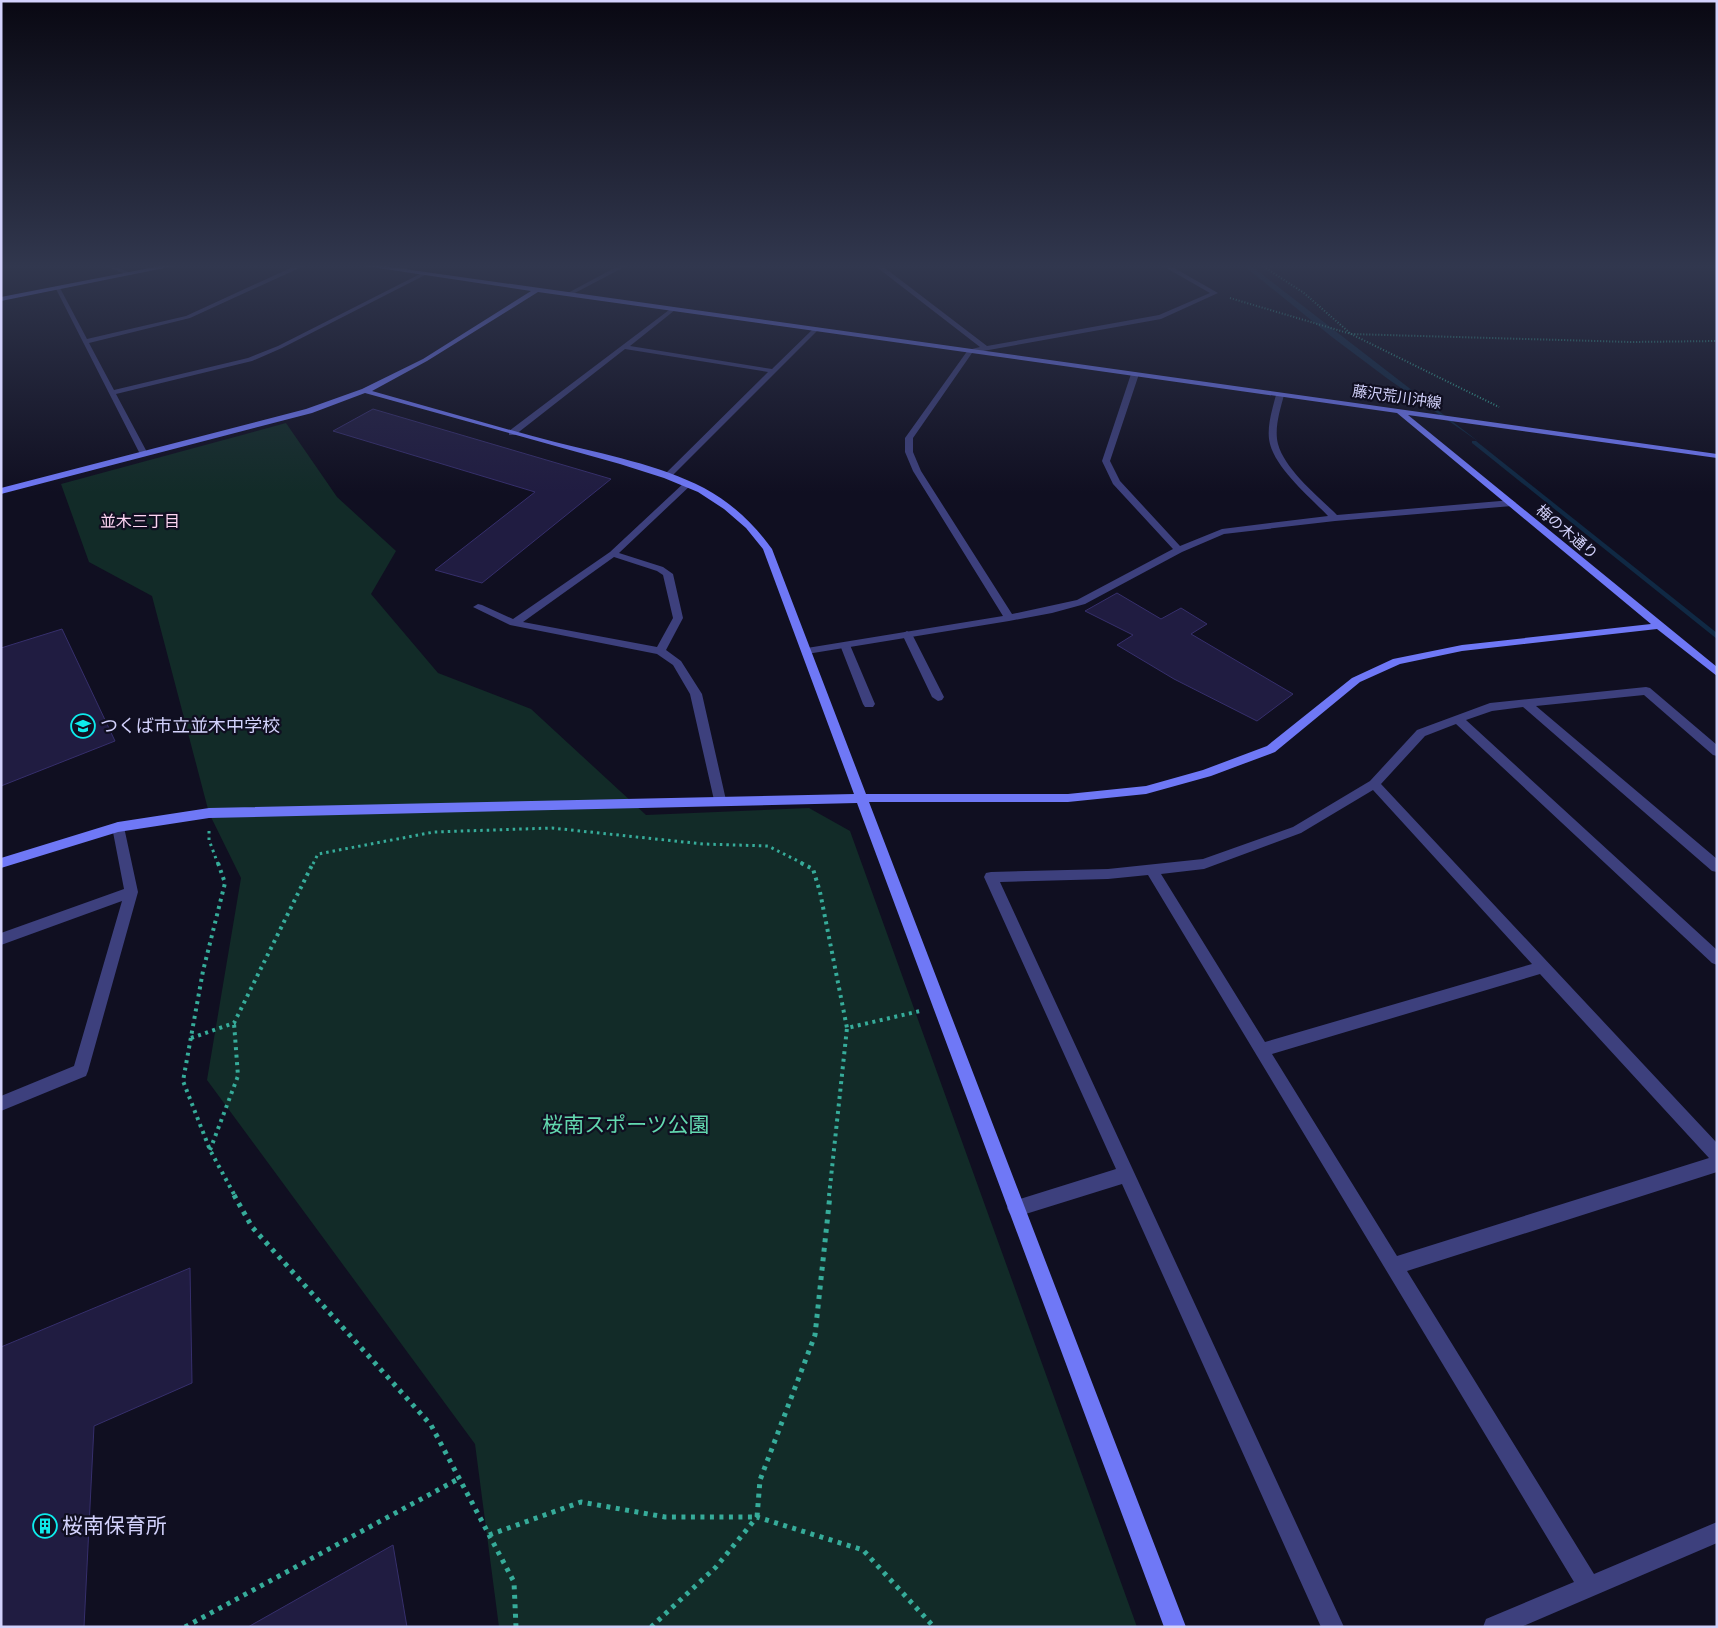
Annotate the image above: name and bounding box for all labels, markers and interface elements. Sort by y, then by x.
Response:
street label: 藤沢荒川沖線 [1351,381,1443,413]
street label: 梅の木通り [1532,500,1602,564]
district label: 並木三丁目 [100,511,180,533]
school or university icon: つくば市立並木中学校 [70,713,96,739]
place label: つくば市立並木中学校 [100,714,280,738]
park label: 桜南スポーツ公園 [542,1111,710,1139]
place label: 桜南保育所 [62,1512,167,1540]
building icon: 桜南保育所 [32,1513,58,1539]

